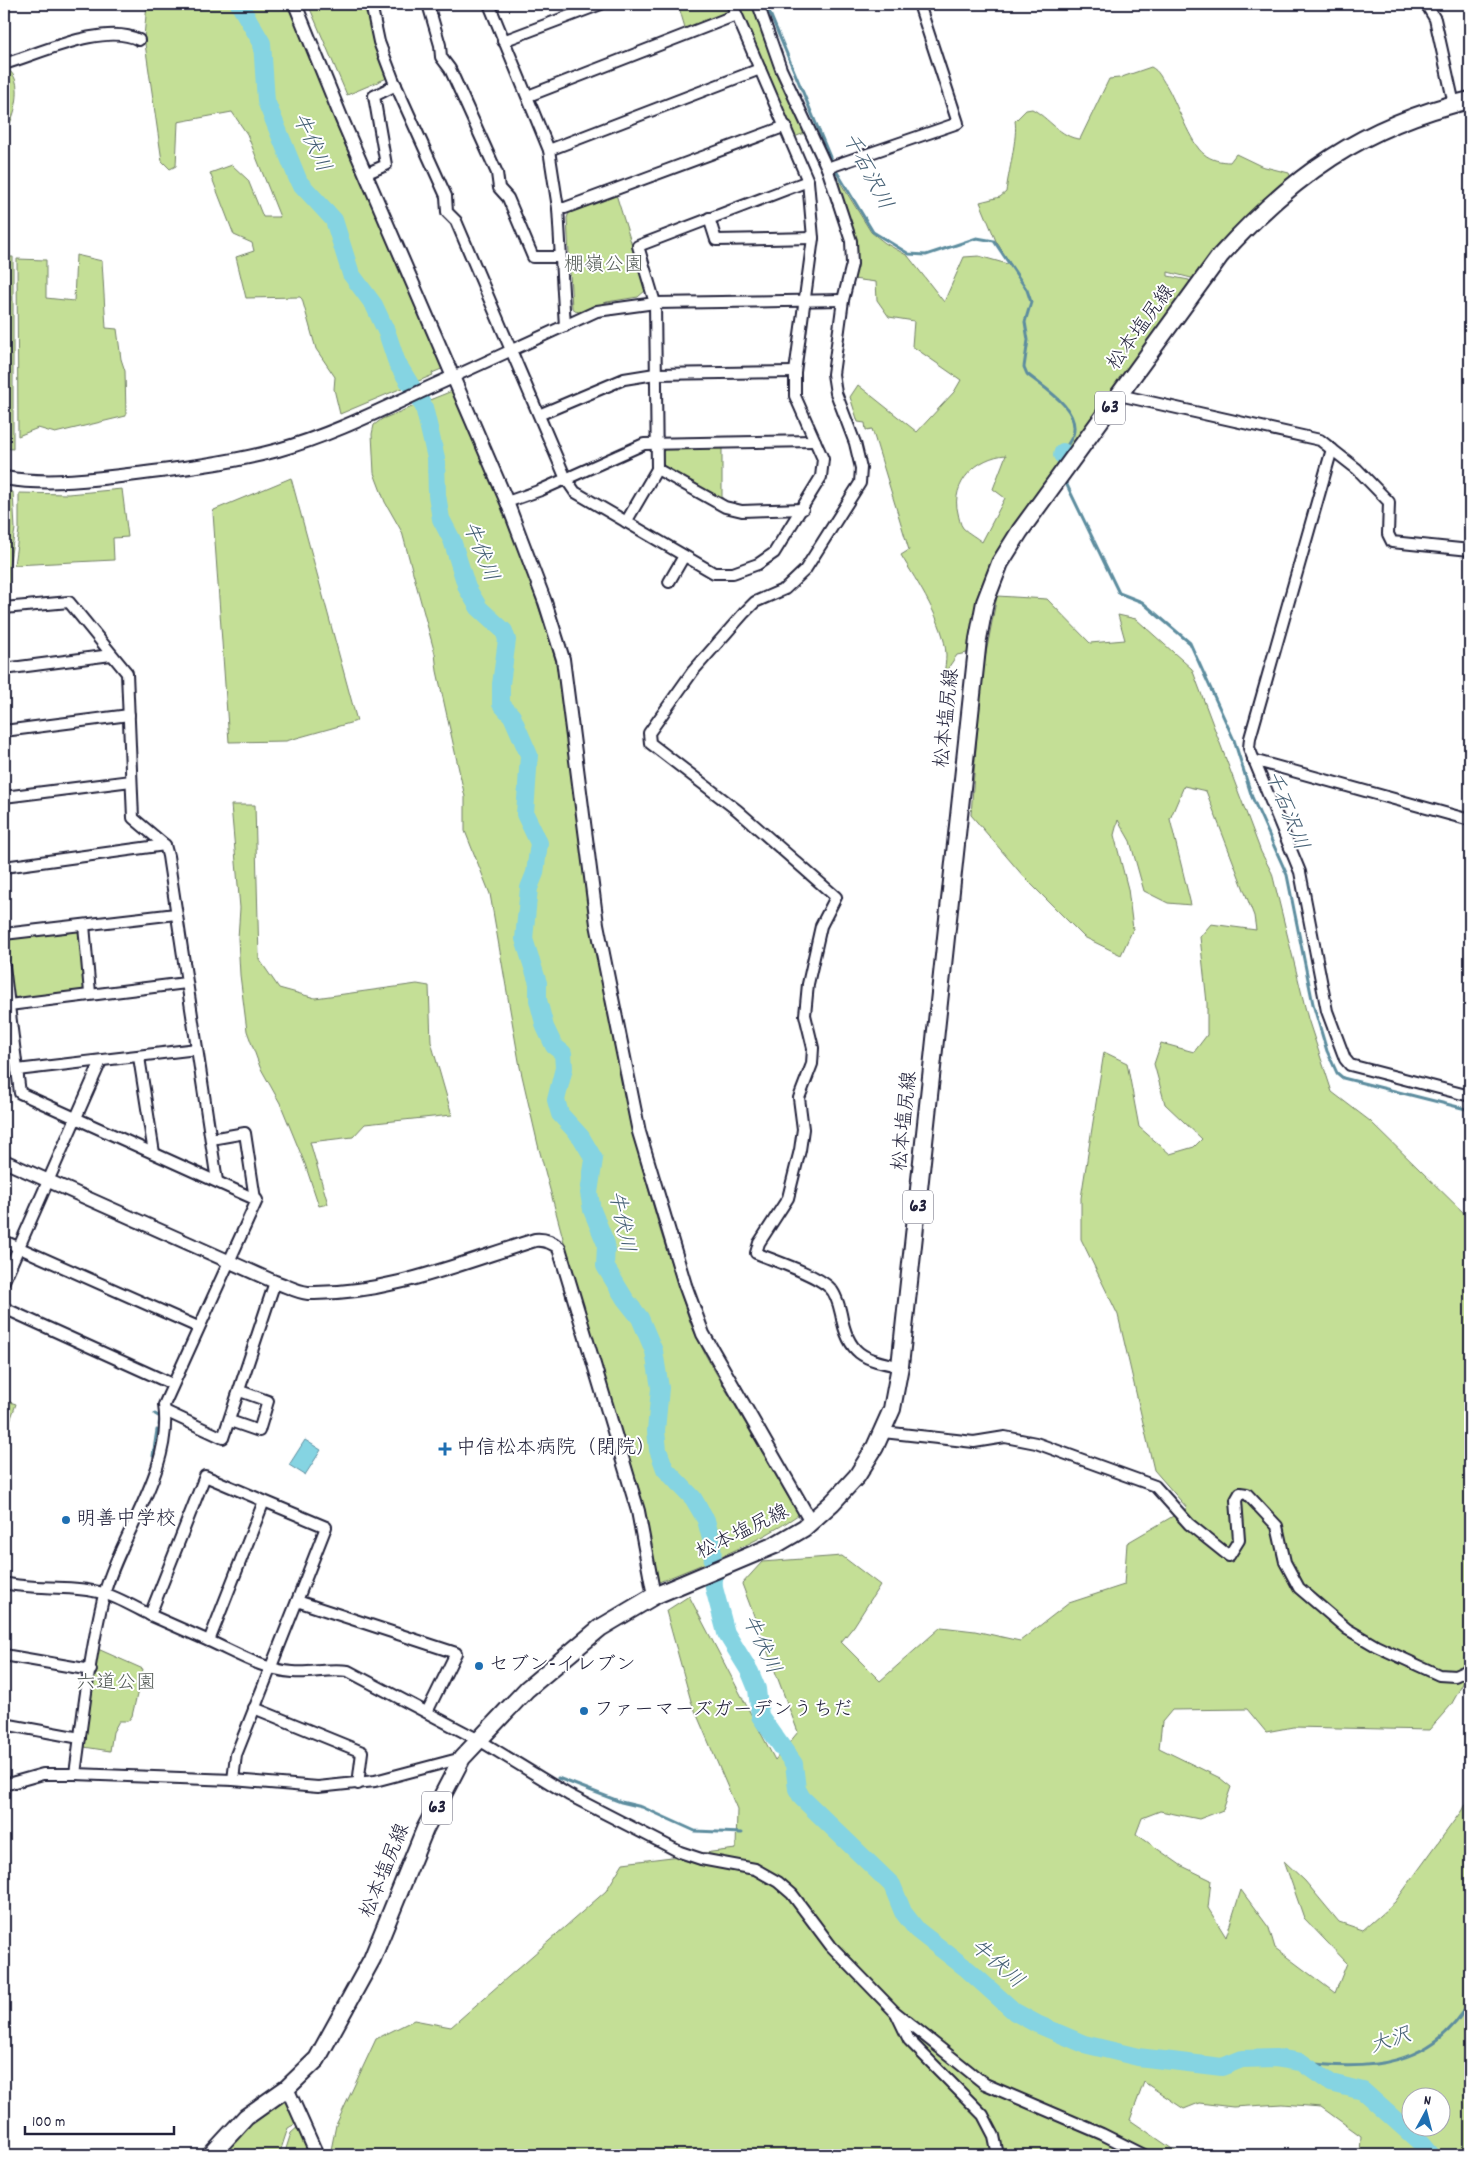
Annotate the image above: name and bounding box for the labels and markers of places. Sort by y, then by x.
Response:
place label: 中信松本病院（閉院） [456,1435,656,1463]
marker: 中信松本病院（閉院） [438,1442,452,1456]
place label: 明善中学校 [76,1506,176,1534]
marker: 明善中学校 [60,1514,72,1526]
place label: セブン-イレブン [489,1652,636,1680]
marker: セブン-イレブン [473,1660,485,1672]
place label: ファーマーズガーデンうちだ [594,1697,853,1725]
marker: ファーマーズガーデンうちだ [578,1705,590,1717]

